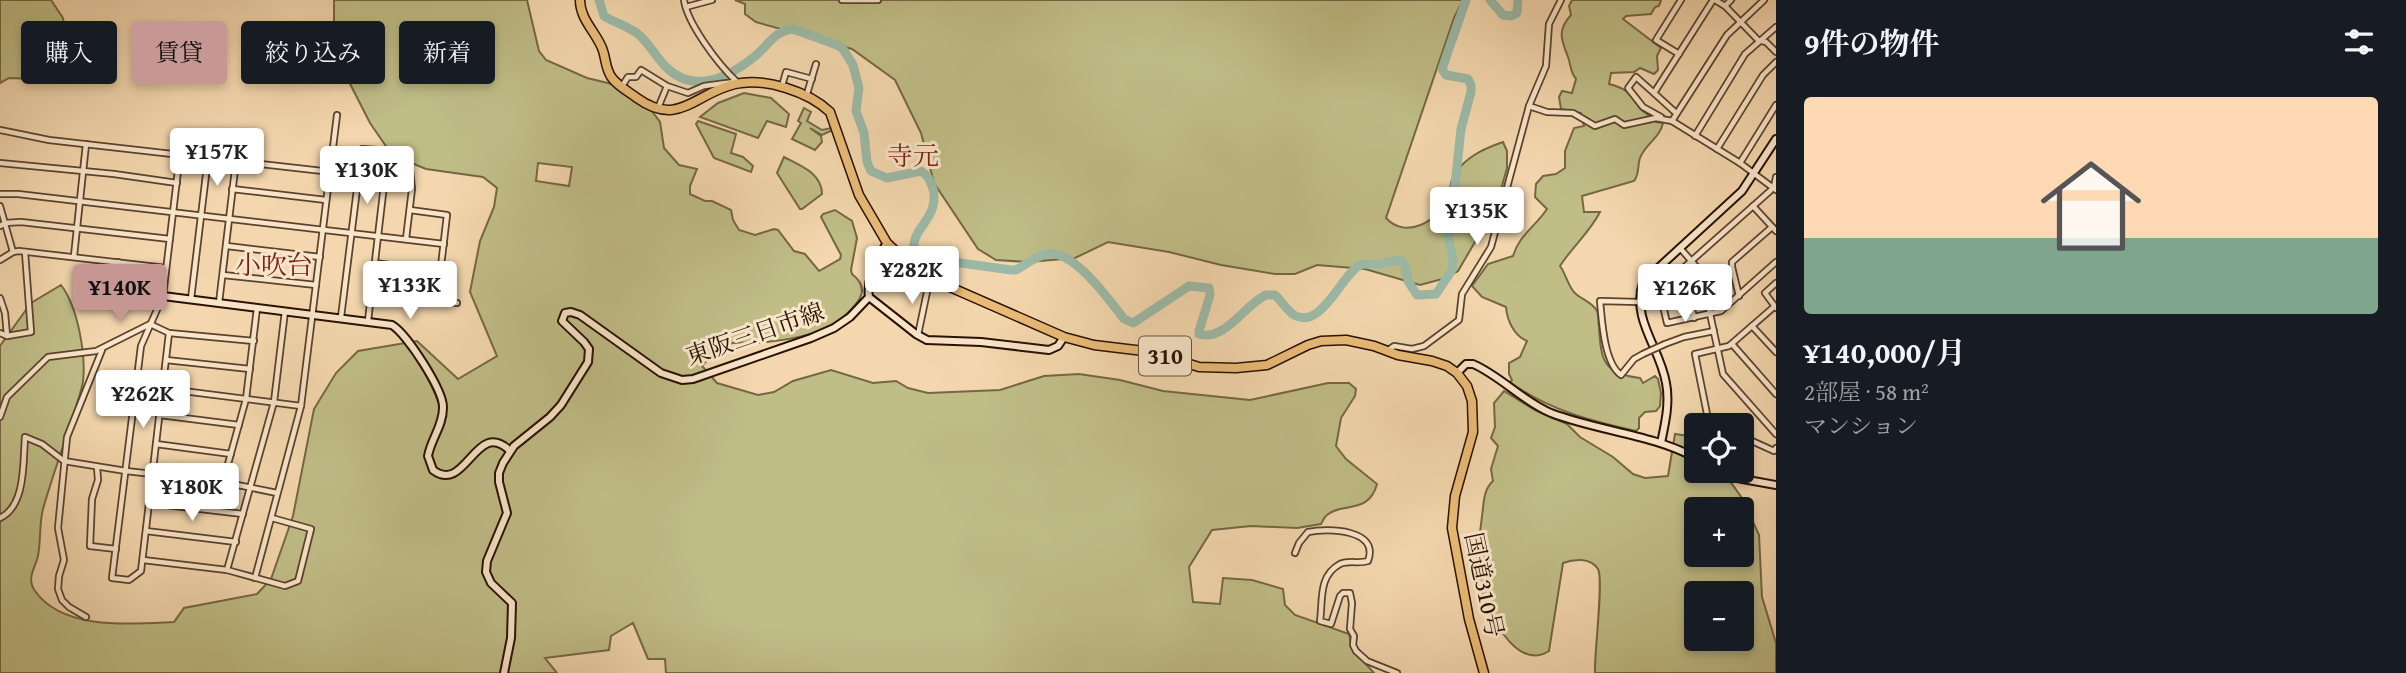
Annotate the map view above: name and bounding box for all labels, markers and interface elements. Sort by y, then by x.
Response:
chip: 購入 [21,21,117,84]
chip: 賃貸 [131,21,227,84]
chip: 絞り込み [241,21,385,84]
chip: 新着 [399,21,495,84]
text: 9件の物件 [1804,21,1940,65]
icon: filters [2340,23,2378,61]
pin: ¥157K [168,128,266,188]
text: ¥157K [186,134,248,167]
district label: 寺元 [887,136,939,175]
icon: home [2028,143,2154,269]
pin: ¥130K [318,146,416,206]
text: ¥130K [336,152,398,185]
pin: ¥135K [1428,188,1526,247]
text: ¥135K [1446,193,1508,226]
district label: 小吹台 [235,245,313,284]
pin: ¥282K [863,246,961,306]
text: ¥282K [881,252,943,285]
pin: ¥133K [361,262,459,321]
pin: ¥140K [71,264,169,324]
pin: ¥126K [1636,264,1734,324]
text: ¥133K [379,267,441,300]
text: ¥140K [89,270,151,303]
text: ¥126K [1654,270,1716,303]
street label: 東阪三日市線 [681,294,829,374]
text: ¥140,000/月 [1804,330,1966,374]
road number: 310 [1139,336,1191,376]
pin: ¥262K [94,370,192,430]
text: 2部屋 · 58 m² [1804,375,1929,408]
text: ¥262K [112,376,174,409]
text: マンション [1804,409,1918,442]
map controls [1684,413,1754,651]
button: locate [1684,413,1754,483]
pin: ¥180K [143,463,241,523]
text: ¥180K [161,469,223,502]
button: + [1684,497,1754,567]
street label: 国道310号 [1456,529,1513,641]
button: − [1684,581,1754,651]

